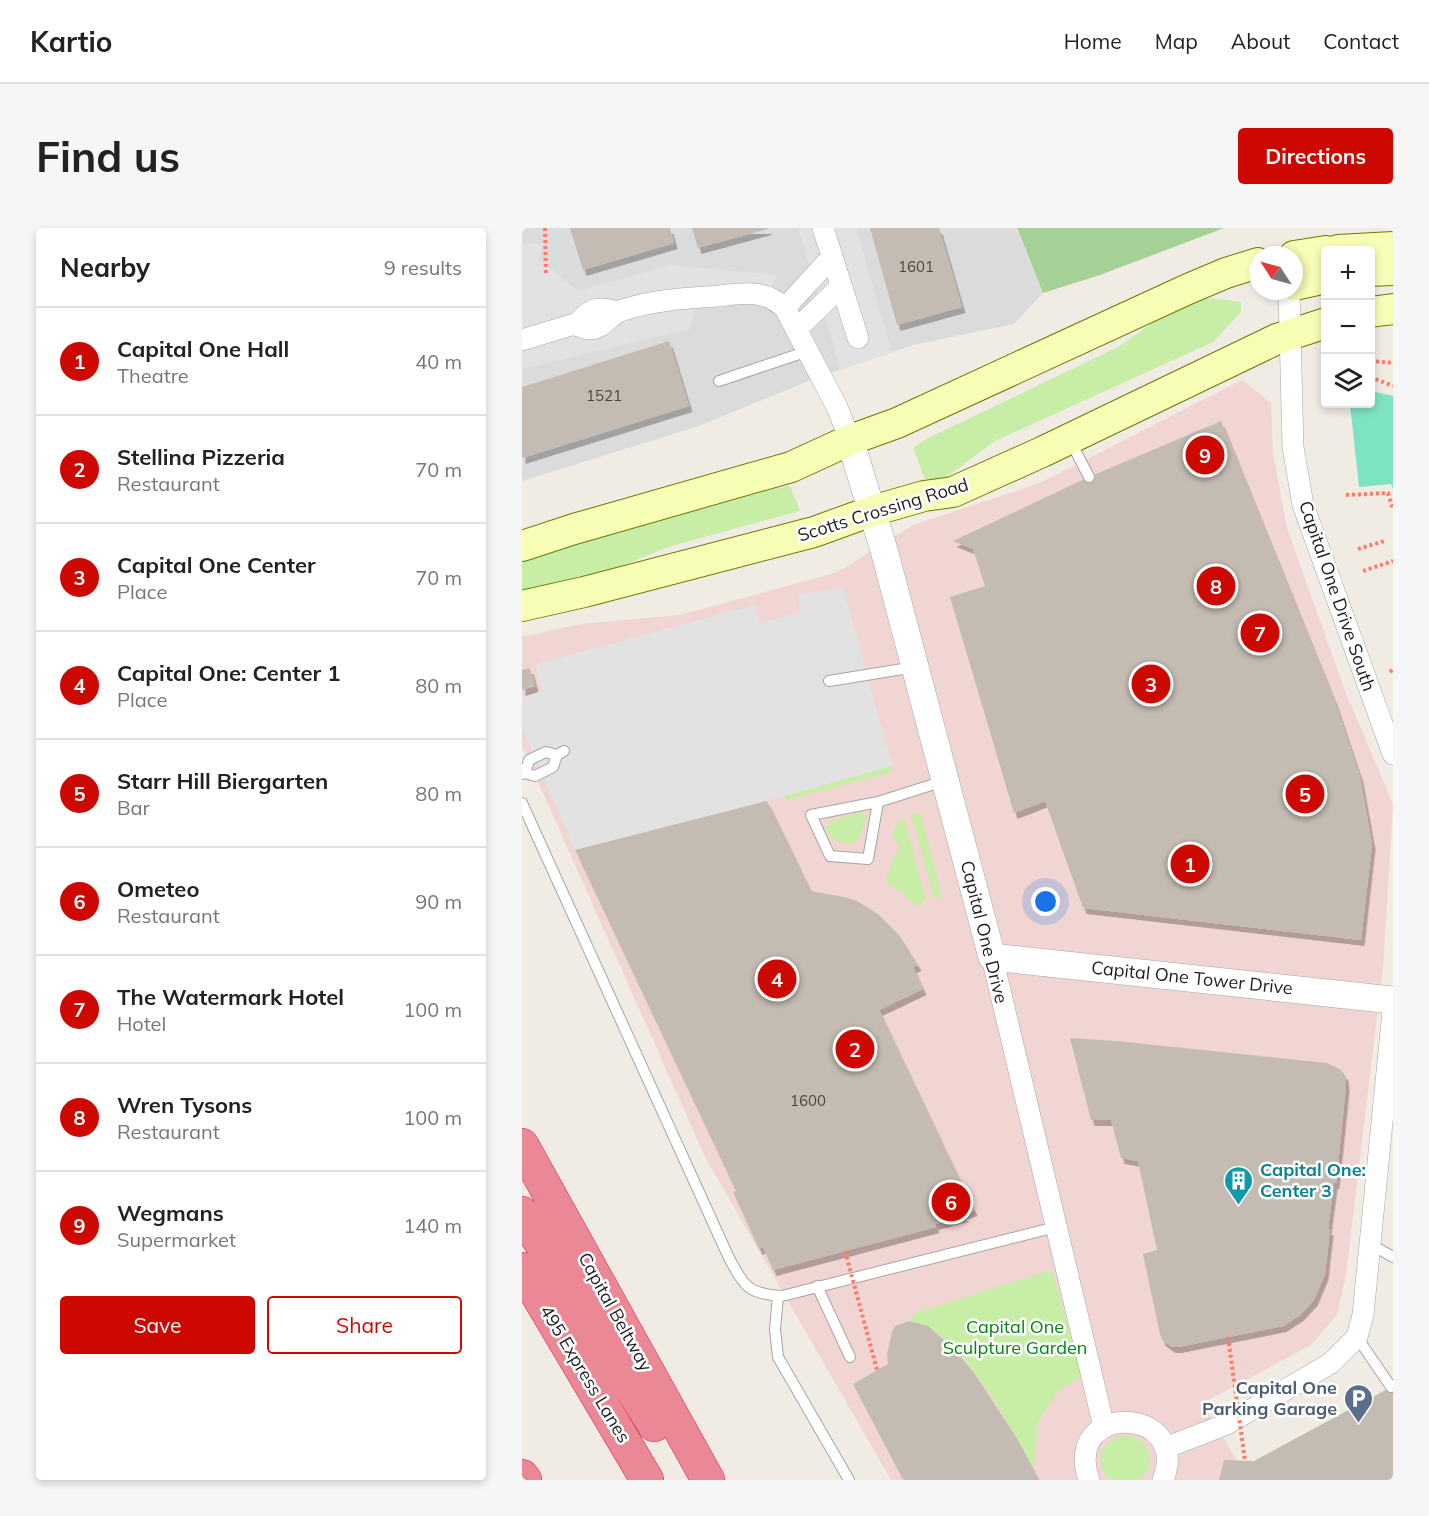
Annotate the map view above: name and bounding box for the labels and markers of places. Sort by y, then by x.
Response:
pin: 9 [1186,432,1224,478]
pin: 8 [1196,564,1236,608]
pin: 7 [1240,610,1280,656]
pin: 3 [1132,662,1170,706]
pin: 5 [1286,772,1324,816]
pin: 1 [1170,842,1210,886]
pin: 4 [758,956,796,1002]
pin: 2 [836,1026,874,1072]
place label: Capital One: Center 3 [1260,1158,1366,1202]
building icon: Capital One: Center 3 [1223,1164,1255,1206]
pin: 6 [932,1180,970,1224]
place label: Capital One Parking Garage [1202,1376,1337,1420]
parking icon: Capital One Parking Garage [1342,1382,1374,1424]

